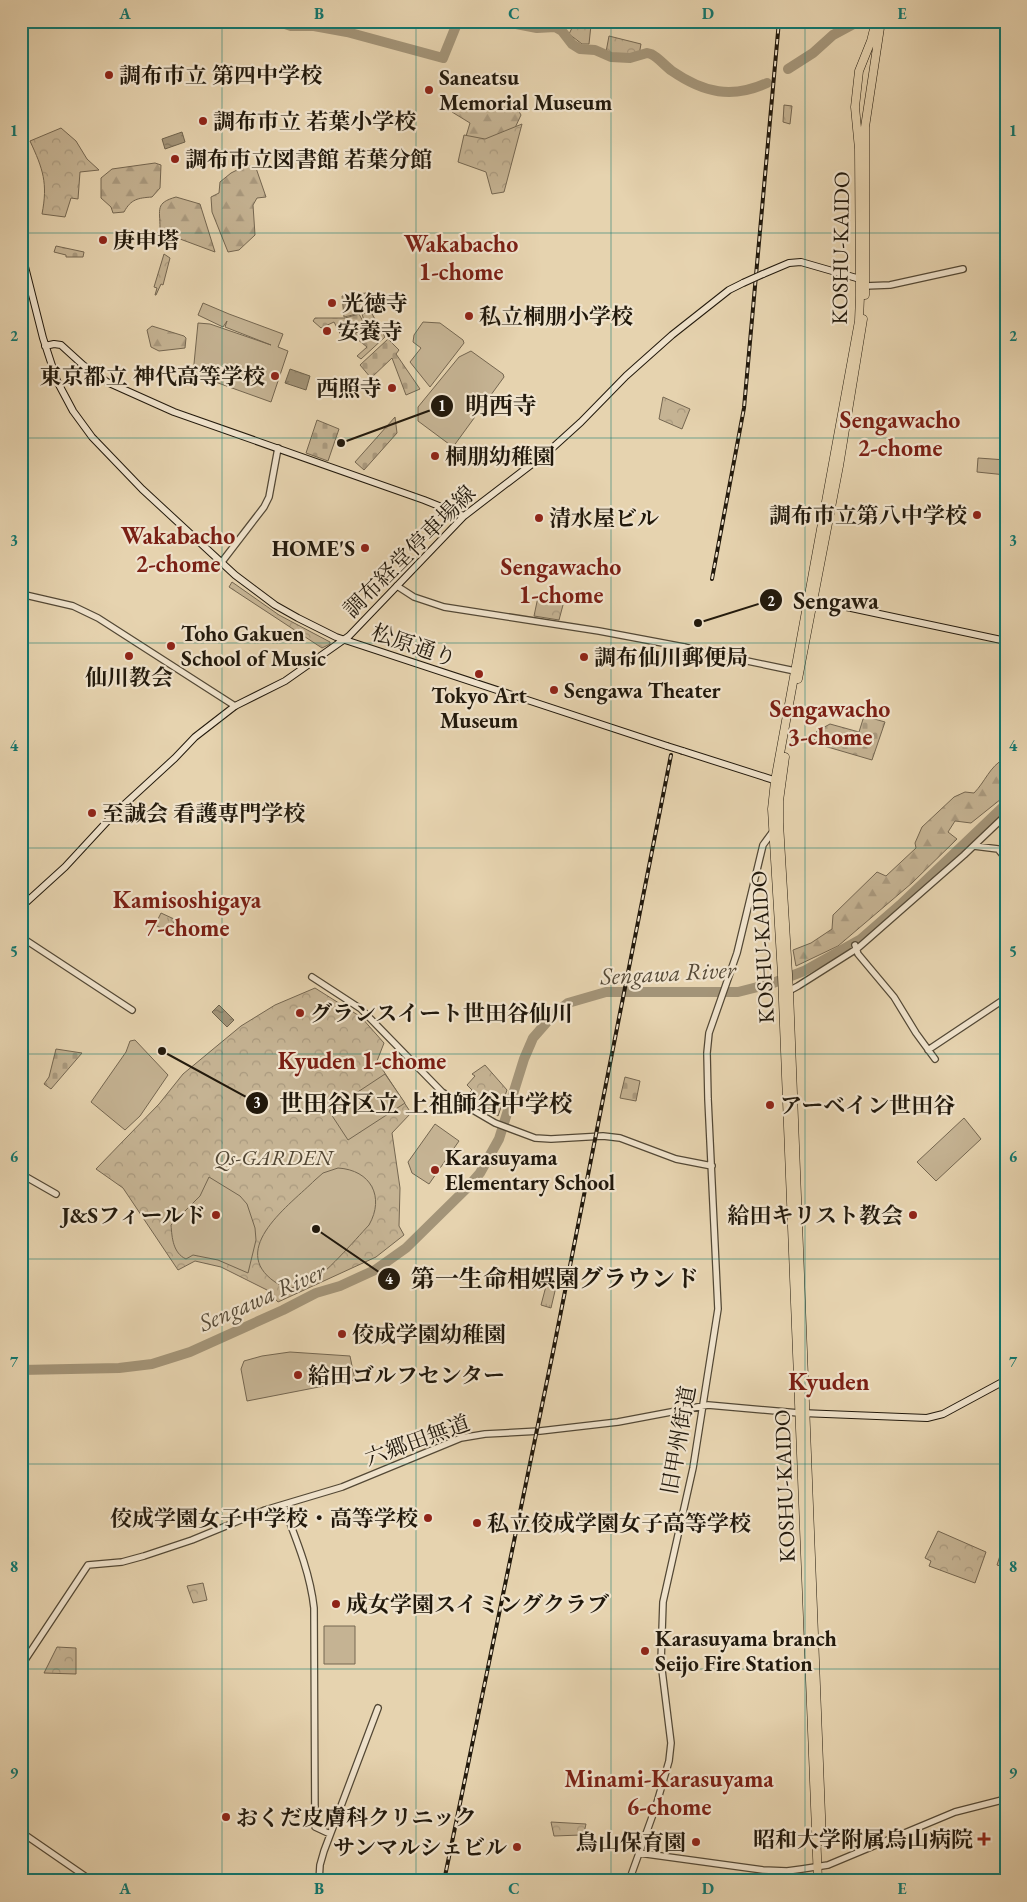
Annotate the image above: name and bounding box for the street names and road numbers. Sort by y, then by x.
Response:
street label: KOSHU-KAIDO [825,171,856,325]
street label: 調布経堂停車場線 [337,479,482,624]
street label: 松原通り [368,617,460,674]
street label: KOSHU-KAIDO [744,870,781,1024]
street label: 旧甲州街道 [655,1383,702,1497]
street label: 六郷田無道 [361,1408,474,1473]
street label: KOSHU-KAIDO [767,1409,802,1563]

